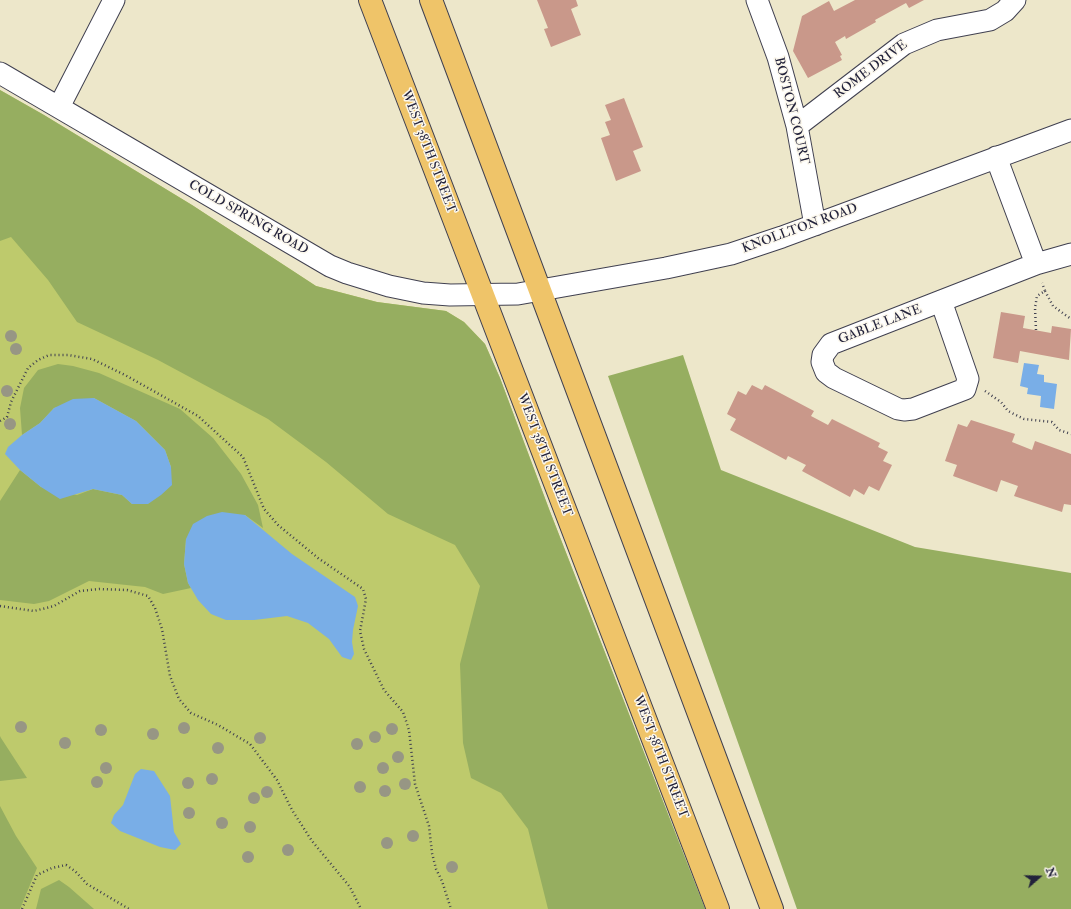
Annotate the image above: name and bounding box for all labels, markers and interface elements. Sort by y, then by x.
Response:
street label: ROME DRIVE [831,37,911,103]
street label: BOSTON COURT [770,56,812,166]
street label: WEST 38TH STREET [397,88,459,216]
street label: COLD SPRING ROAD [185,177,311,259]
street label: KNOLLTON ROAD [740,201,860,257]
street label: GABLE LANE [836,302,924,348]
street label: WEST 38TH STREET [513,391,575,519]
street label: WEST 38TH STREET [629,693,691,821]
north arrow [1019,857,1059,897]
text: N [1043,866,1059,880]

